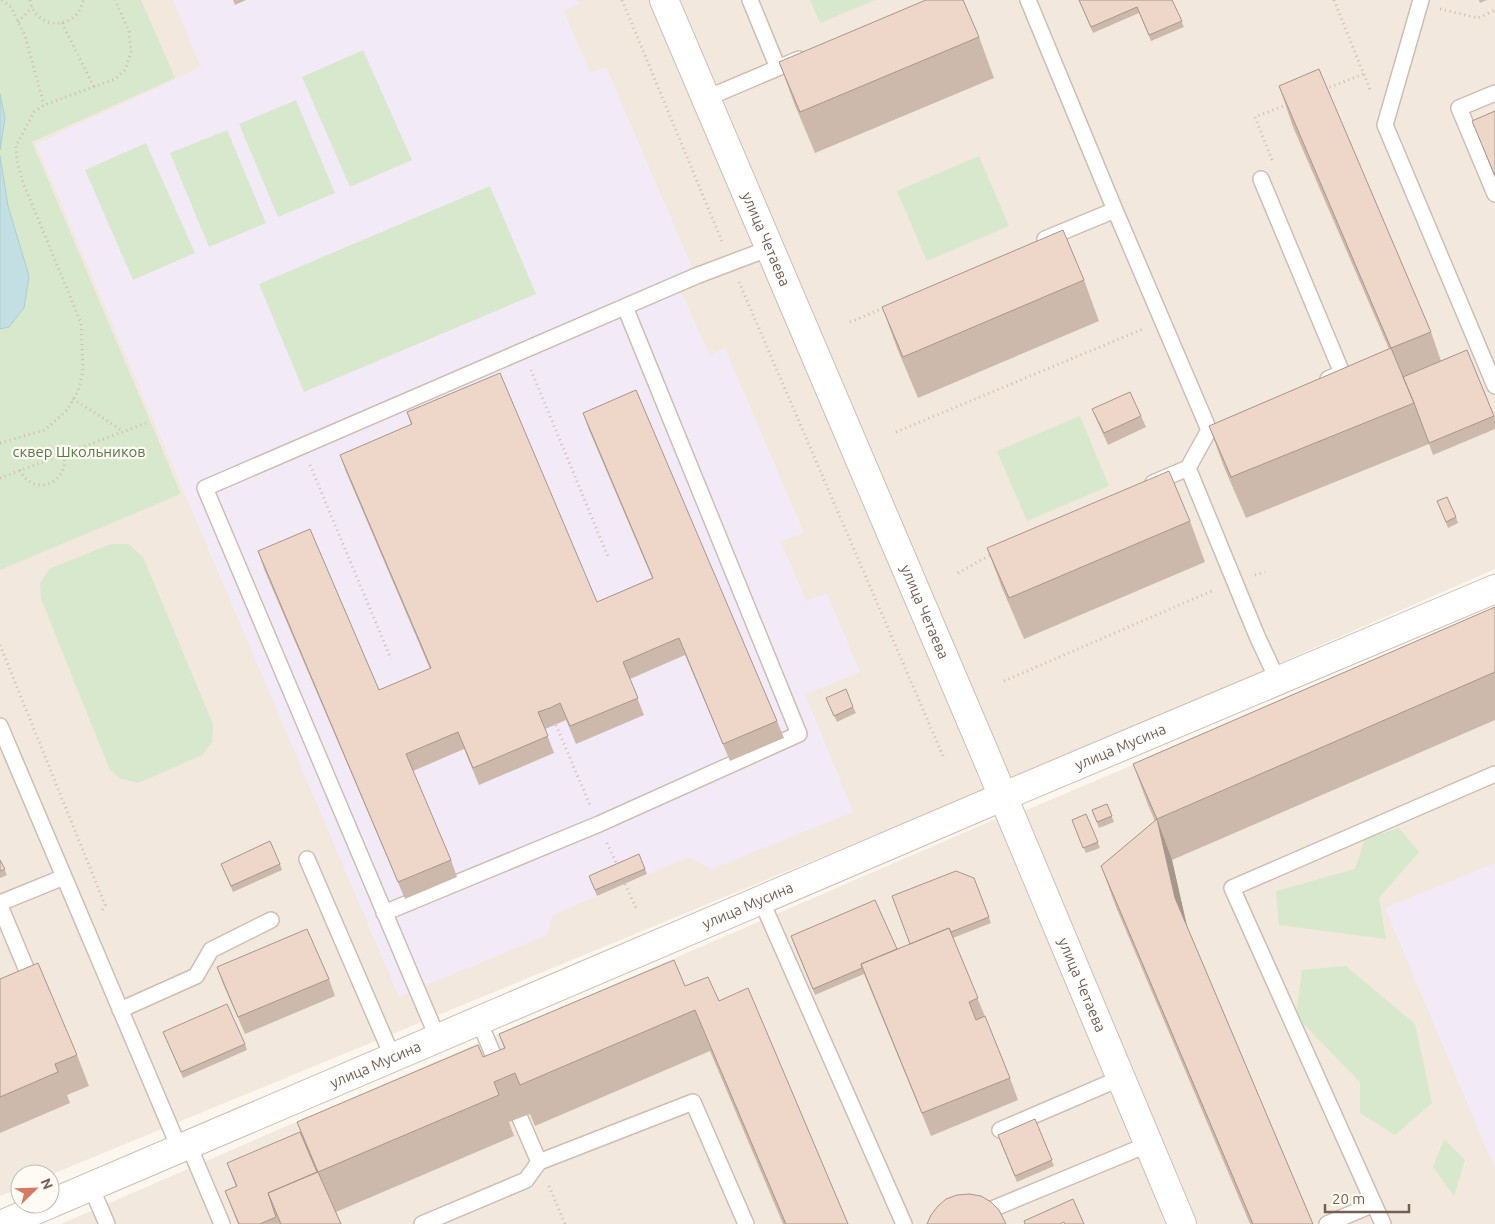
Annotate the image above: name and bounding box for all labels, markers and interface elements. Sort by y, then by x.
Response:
street label: улица Четаева [739,189,794,289]
park label: сквер Школьников [13,443,145,460]
street label: улица Четаева [897,562,953,661]
street label: улица Мусина [1072,720,1168,773]
street label: улица Мусина [700,878,796,932]
street label: улица Четаева [1055,935,1110,1035]
street label: улица Мусина [327,1037,423,1091]
north arrow [10,1164,60,1214]
text: N [38,1176,56,1192]
scale bar [1325,1182,1409,1214]
text: 20 m [1332,1190,1365,1207]

